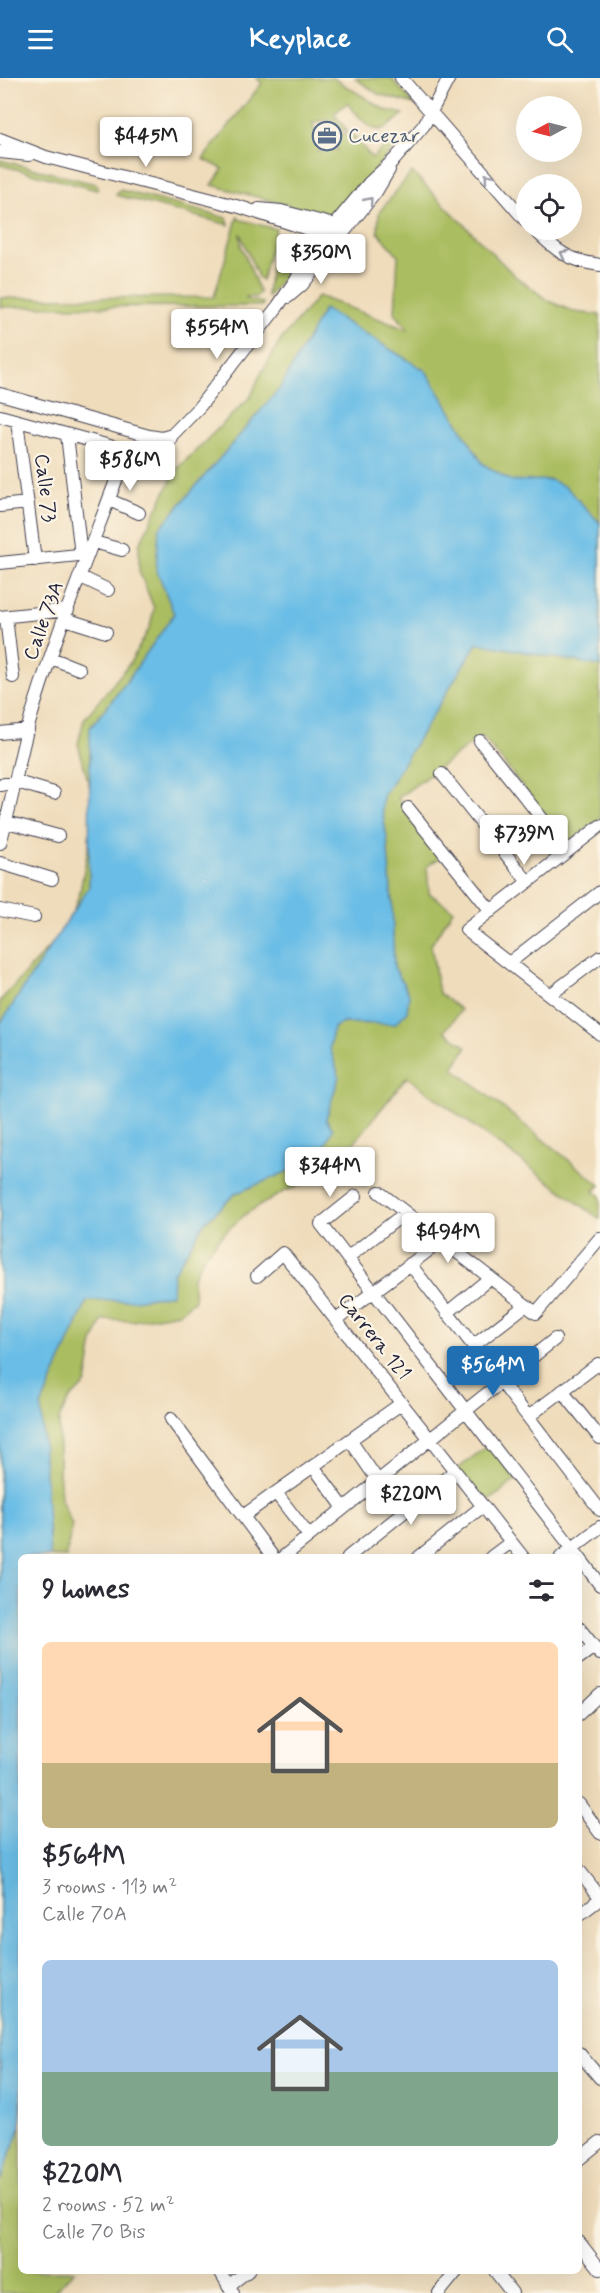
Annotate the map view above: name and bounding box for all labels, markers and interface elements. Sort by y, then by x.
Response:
text: Keyplace [249,22,351,57]
icon: menu [24,23,57,56]
icon: search [543,23,576,56]
north arrow [516,96,582,162]
map controls [516,96,582,240]
pin: $445M [104,117,188,168]
office icon: Cucezar [311,120,343,152]
text: $445M [114,123,178,150]
place label: Cucezar [348,123,420,150]
one-way arrow [484,173,495,183]
button: locate [516,174,582,240]
one-way arrow [361,197,372,208]
pin: $350M [279,234,363,285]
text: $350M [290,240,352,267]
one-way arrow [559,250,570,261]
pin: $554M [175,309,259,360]
text: $554M [185,315,249,342]
pin: $586M [88,441,172,492]
text: $586M [99,447,161,474]
street label: Calle 73 [27,452,63,524]
street label: Calle 73A [17,578,71,664]
pin: $739M [482,815,566,866]
text: $739M [494,821,554,848]
pin: $344M [288,1147,372,1198]
text: $344M [299,1153,361,1180]
pin: $494M [406,1213,490,1264]
text: $494M [416,1219,480,1246]
street label: Carrera 121 [331,1288,417,1386]
pin: $564M [451,1346,535,1397]
text: $564M [461,1352,525,1379]
pin: $220M [369,1475,453,1526]
text: $220M [380,1481,442,1508]
text: 9 homes [42,1573,130,1607]
icon: filters [525,1574,558,1607]
icon: home [246,1681,354,1789]
text: $564M [42,1840,125,1874]
text: 3 rooms · 113 m² [42,1874,177,1901]
text: Calle 70A [42,1901,127,1928]
icon: home [246,1999,354,2107]
text: $220M [42,2158,122,2192]
text: 2 rooms · 52 m² [42,2192,175,2219]
text: Calle 70 Bis [42,2219,146,2246]

